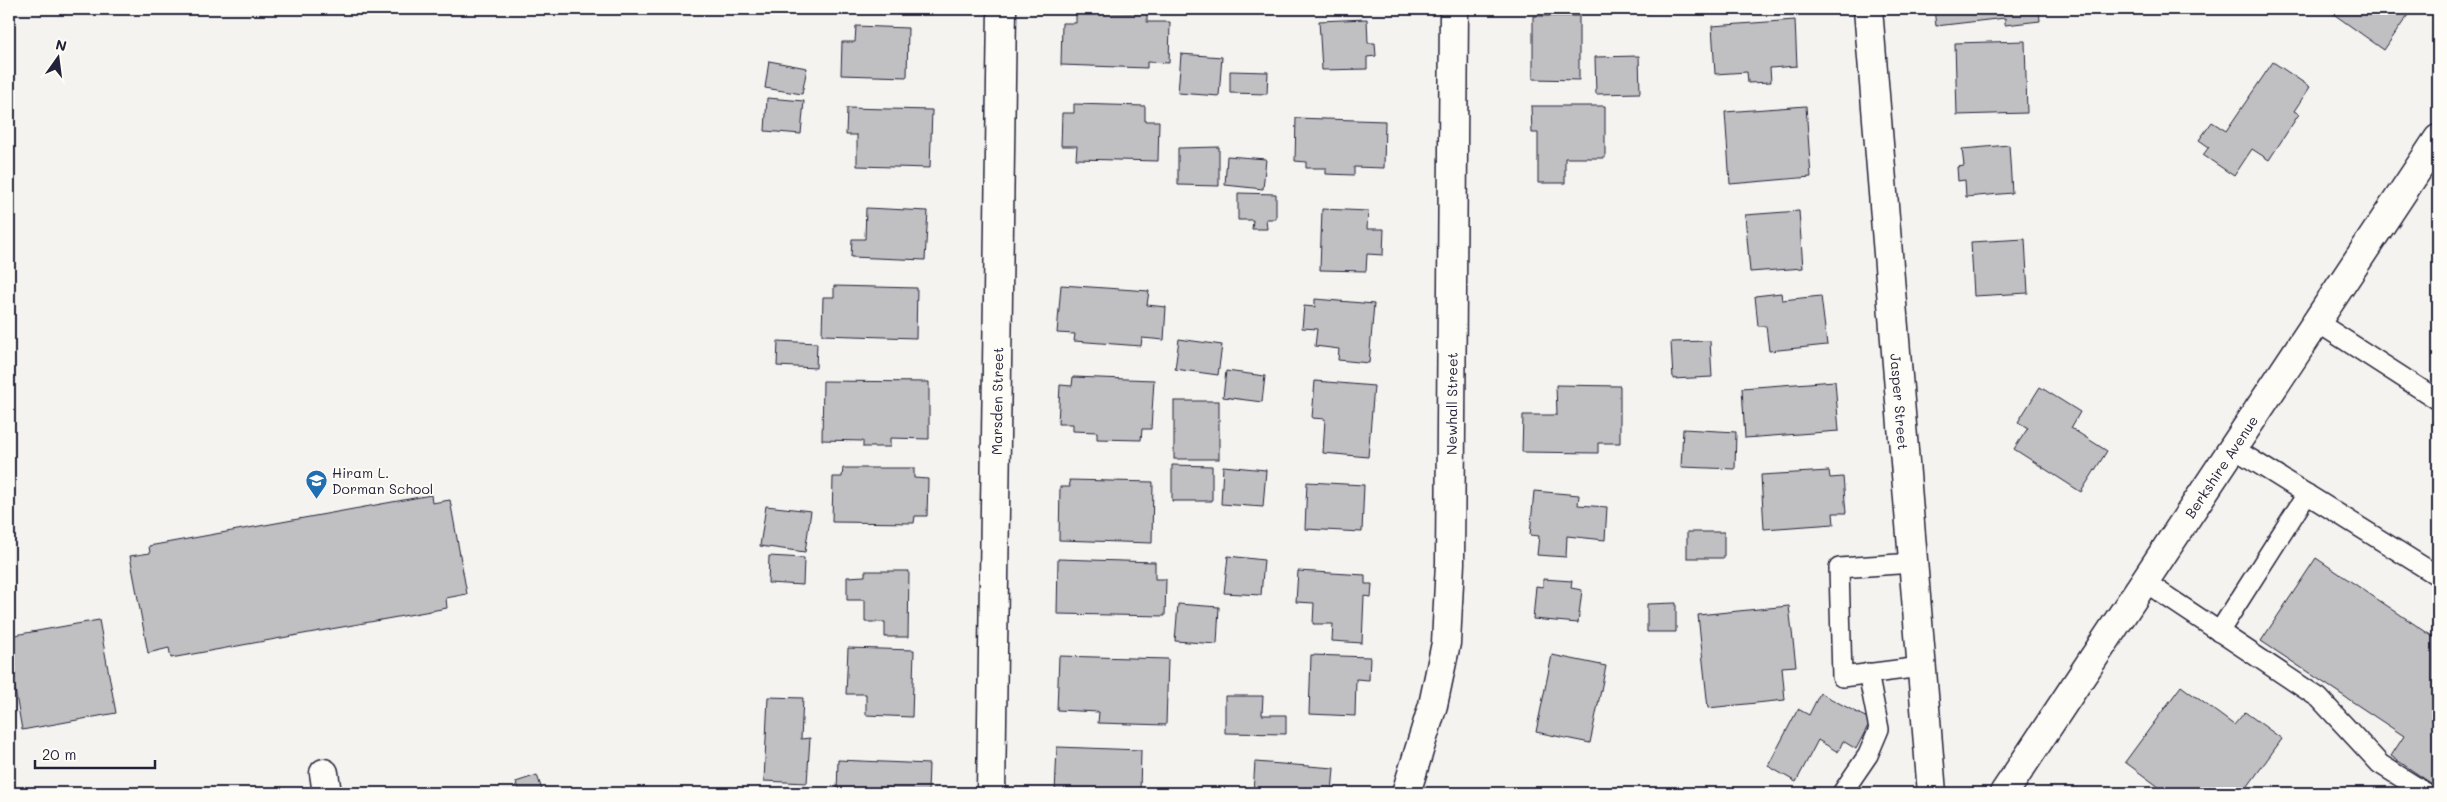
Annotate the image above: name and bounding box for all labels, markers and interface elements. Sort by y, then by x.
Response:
north arrow [32,32,82,82]
text: N [54,34,69,55]
street label: Marsden Street [986,347,1007,455]
street label: Newhall Street [1441,352,1461,455]
street label: Jasper Street [1887,353,1913,451]
street label: Berkshire Avenue [2180,411,2262,521]
place label: Hiram L. Dorman School [332,463,433,498]
school or university icon: Hiram L. Dorman School [304,468,328,499]
scale bar [35,737,155,769]
text: 20 m [42,744,76,764]

